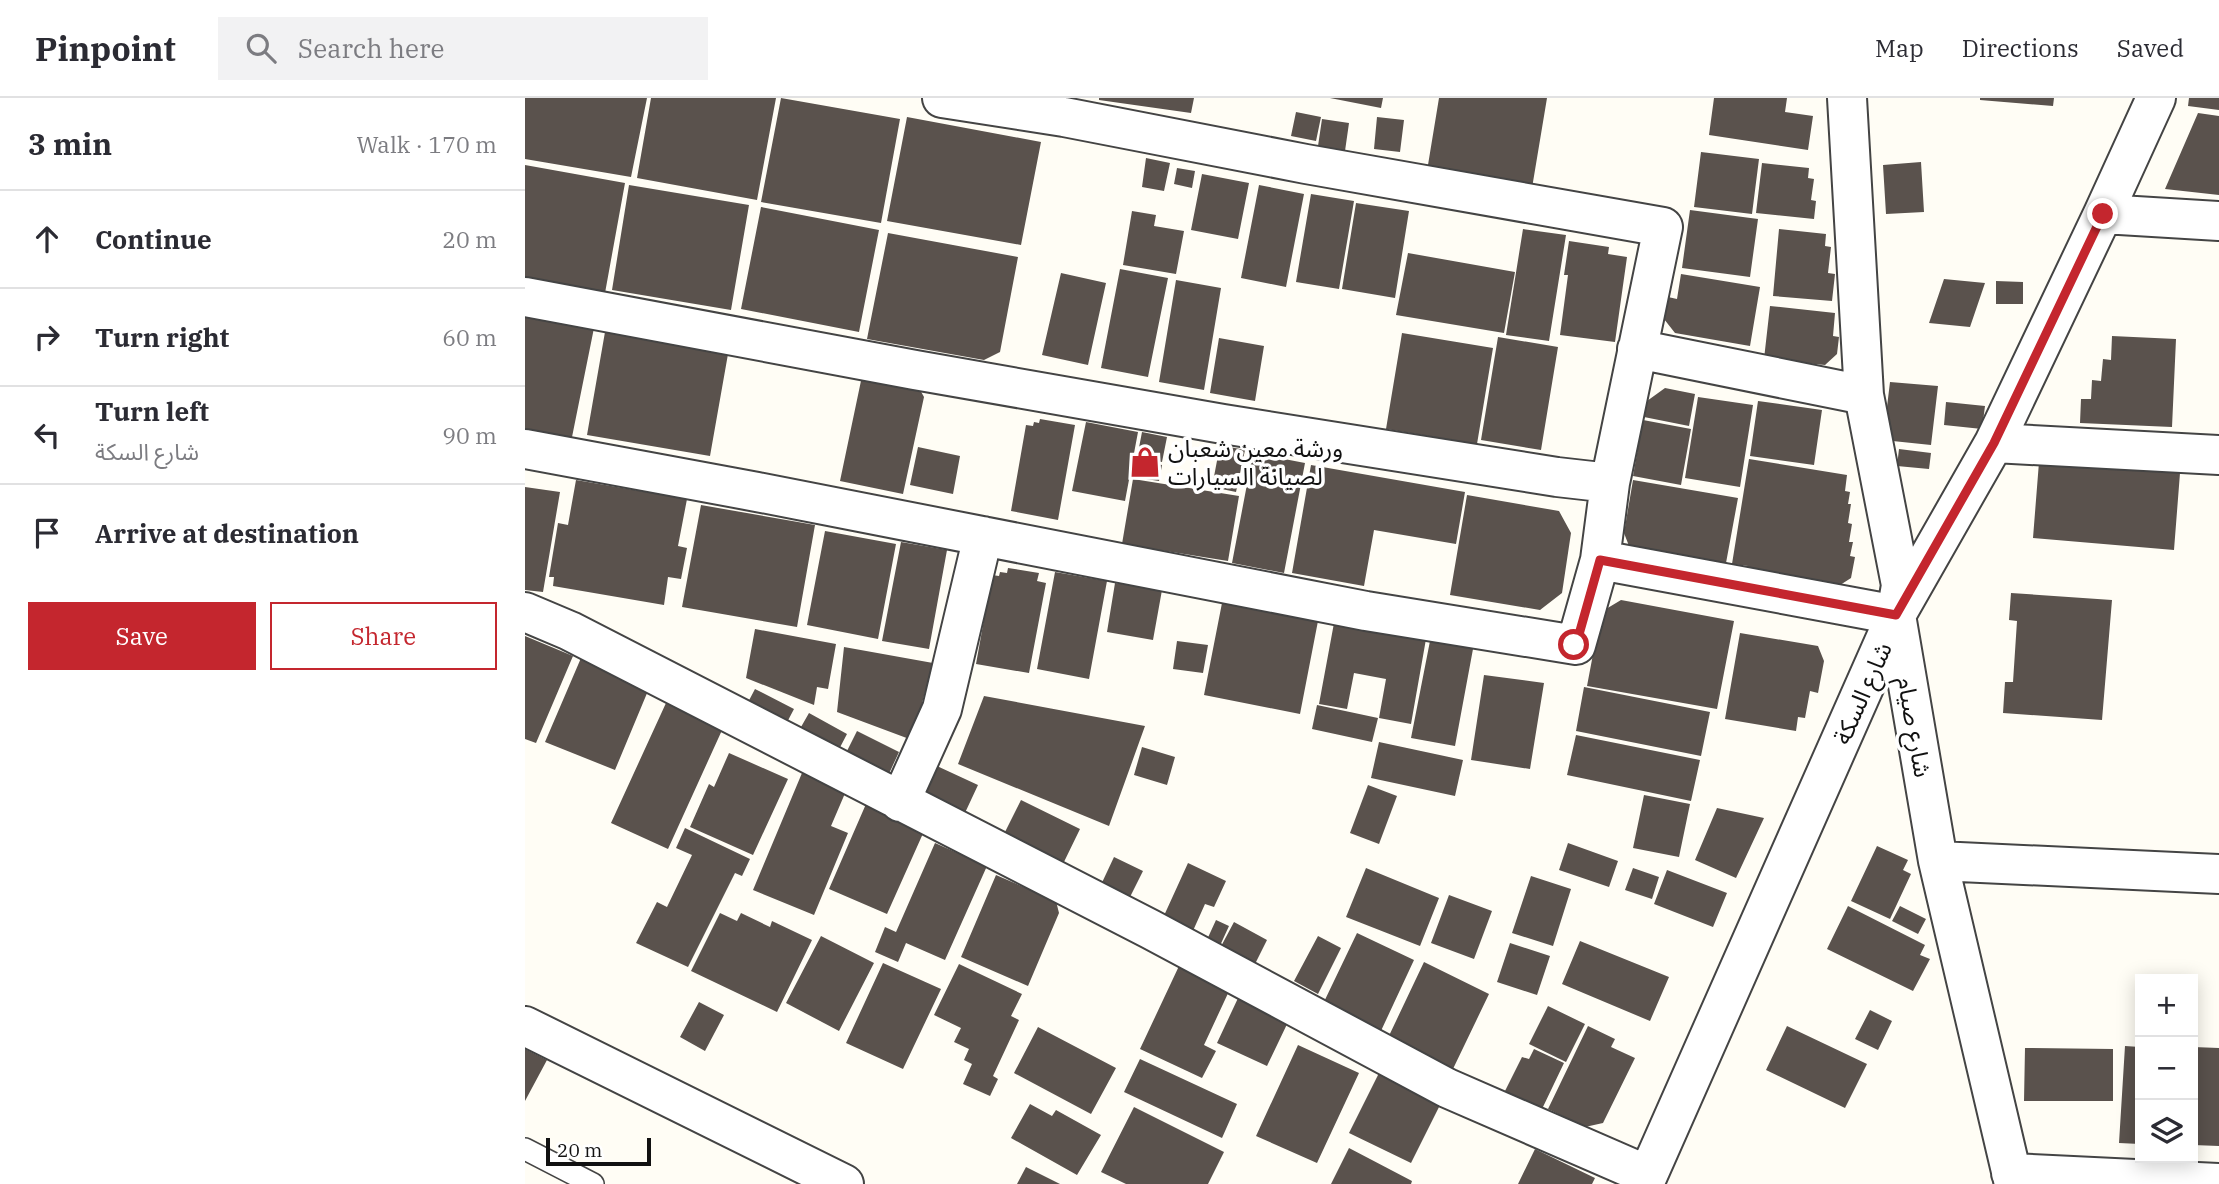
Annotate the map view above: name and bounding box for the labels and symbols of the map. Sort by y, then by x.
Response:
route end [2087,198,2118,229]
place label: ورشة معين شعبان لصيانة السيارات [1168,432,1343,492]
shop icon: ورشة معين شعبان لصيانة السيارات [1128,445,1162,479]
route start [1558,629,1589,660]
street label: شارع السكة [1825,637,1901,750]
street label: شارع صيام [1887,674,1940,780]
scale bar [546,1135,651,1167]

